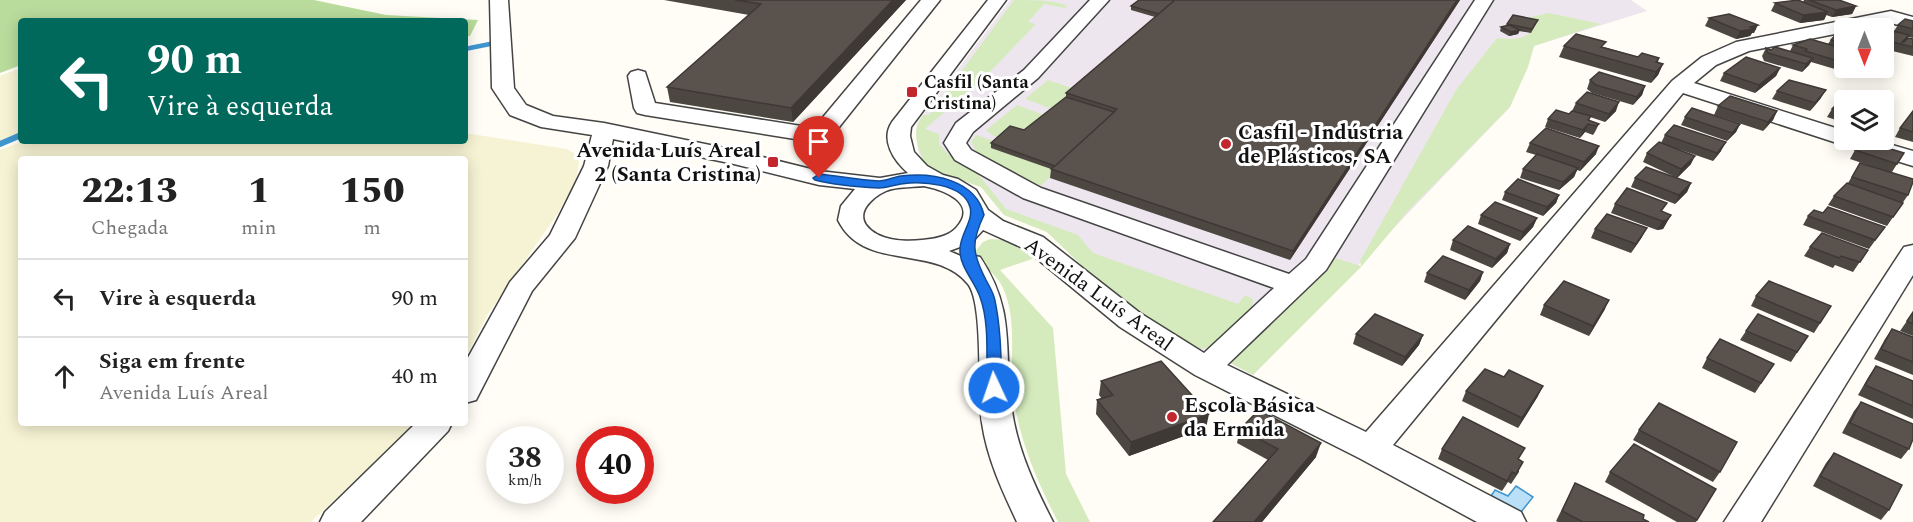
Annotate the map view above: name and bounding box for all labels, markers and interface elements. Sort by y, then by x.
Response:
north arrow [1834,18,1894,78]
map controls [1834,18,1894,150]
text: 90 m [147,29,242,92]
icon: left [48,42,126,120]
place label: Casfil (Santa Cristina) [924,69,1029,117]
marker: Casfil (Santa Cristina) [905,85,919,99]
text: Vire à esquerda [147,86,333,128]
button: layers [1834,90,1894,150]
pin [793,116,844,178]
place label: Casfil - Indústria de Plásticos, SA [1238,117,1403,173]
icon: arrive [802,125,835,158]
place label: Avenida Luís Areal 2 (Santa Cristina) [576,135,761,191]
marker: Casfil - Indústria de Plásticos, SA [1219,137,1233,151]
marker: Avenida Luís Areal 2 (Santa Cristina) [766,155,780,169]
text: 22:13 [81,164,178,219]
text: 1 [248,164,270,219]
text: 150 [340,164,405,219]
text: Chegada [91,213,168,243]
text: min [241,213,276,243]
text: m [364,213,381,243]
street label: Avenida Luís Areal [1017,230,1180,360]
icon: left [48,282,81,315]
text: Vire à esquerda [99,282,256,315]
text: 90 m [392,282,438,315]
text: Siga em frente [99,345,245,378]
position arrow [962,356,1026,420]
icon: ahead [48,360,81,393]
text: 40 m [392,360,438,393]
text: Avenida Luís Areal [99,378,268,408]
place label: Escola Básica da Ermida [1184,390,1315,446]
marker: Escola Básica da Ermida [1165,410,1179,424]
speed limit sign: 40 [576,426,654,504]
text: 38 [508,435,542,481]
text: km/h [508,469,542,492]

